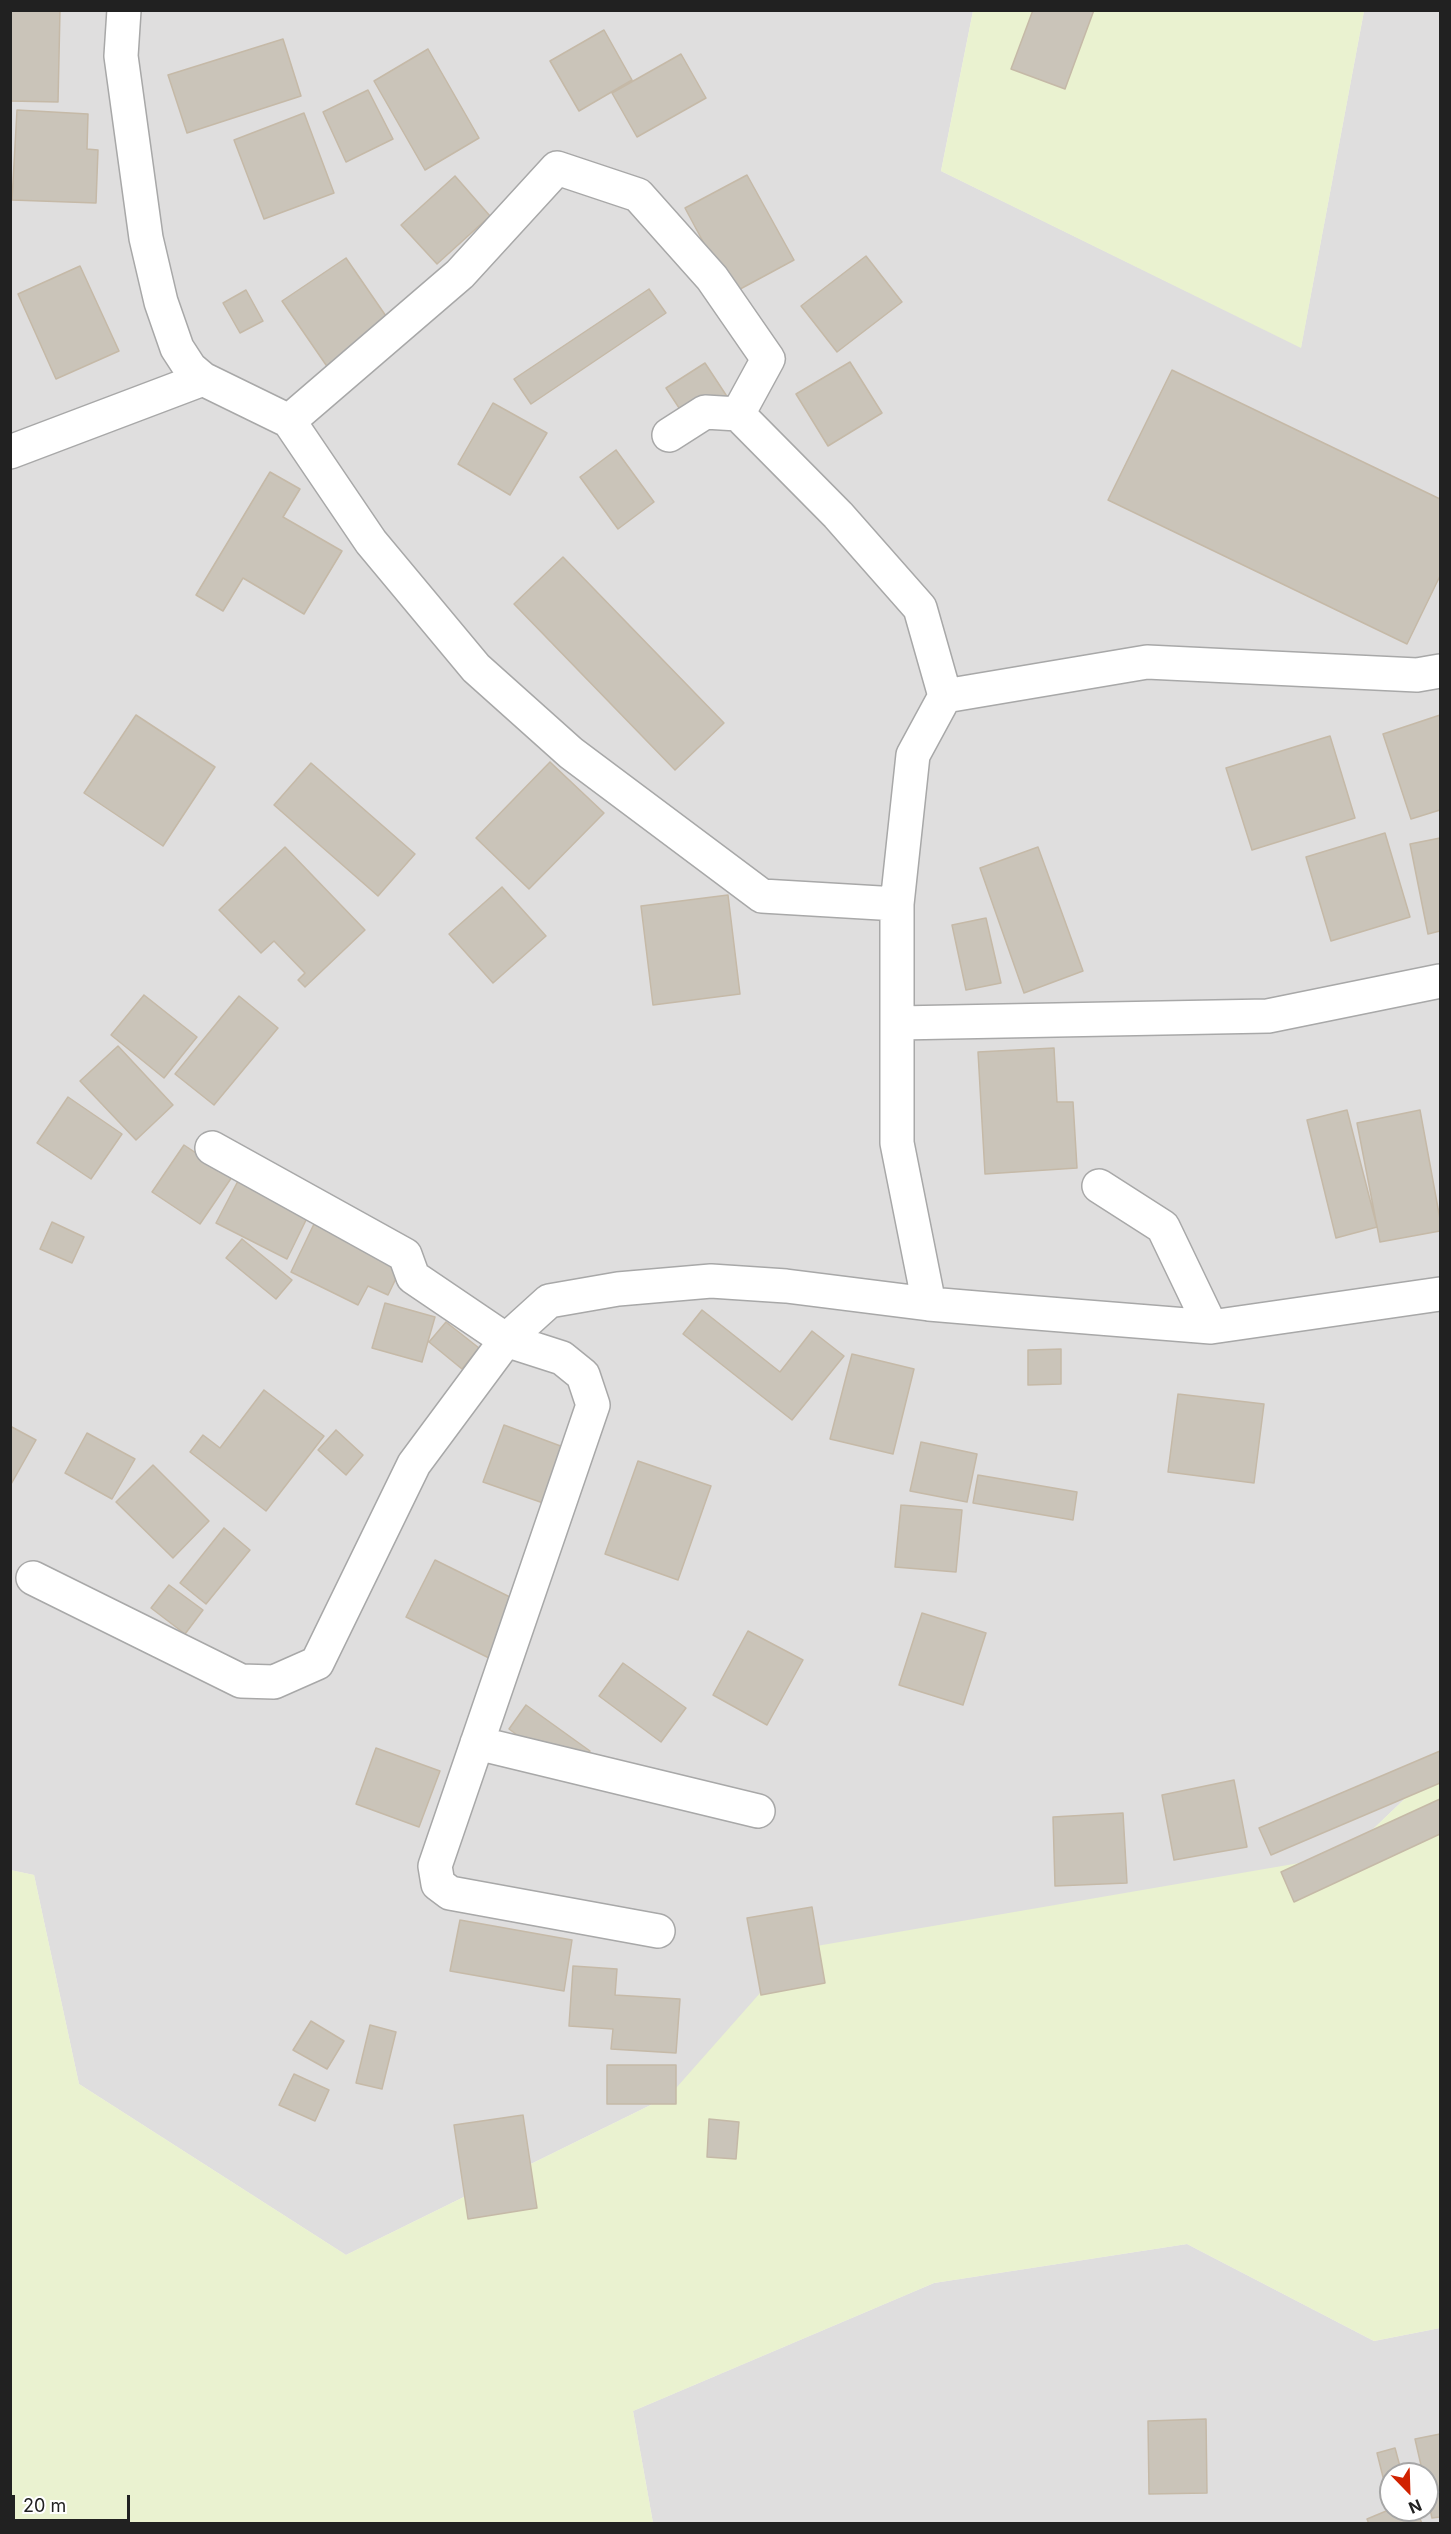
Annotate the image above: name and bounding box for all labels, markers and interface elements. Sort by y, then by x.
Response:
north arrow [1379,2462,1439,2522]
scale bar [15,2483,134,2521]
text: 20 m [23,2495,66,2516]
text: N [1406,2495,1425,2518]

